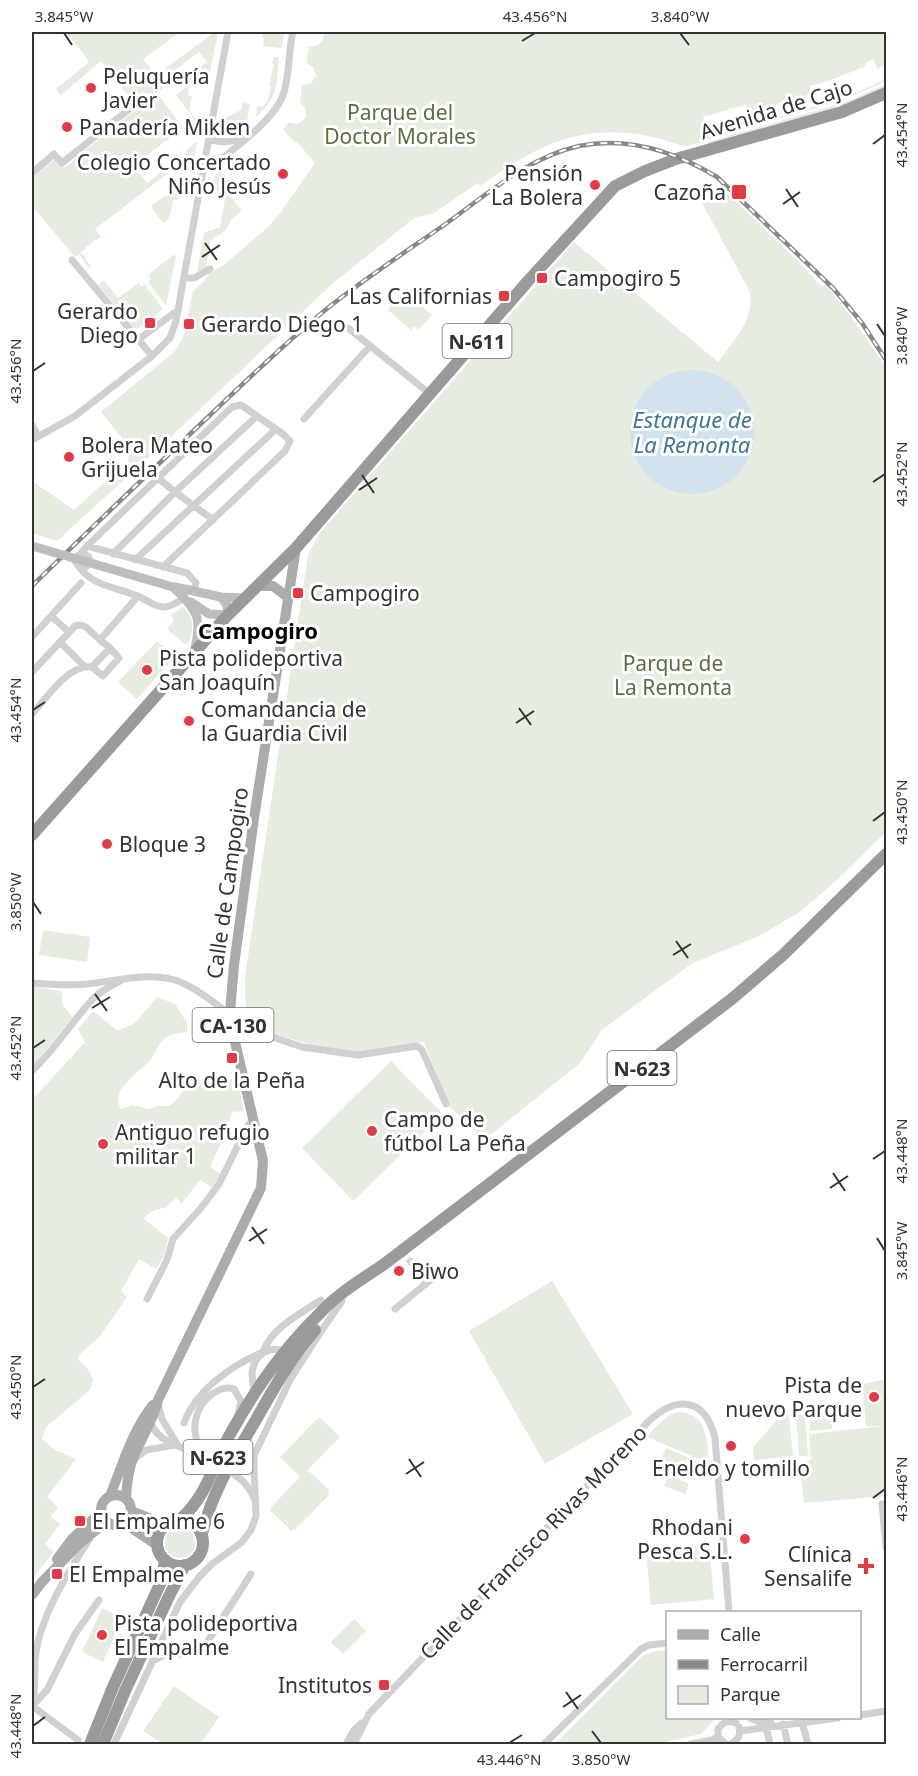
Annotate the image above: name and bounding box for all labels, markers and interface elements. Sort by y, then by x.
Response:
text: 3.845°W [35,6,93,26]
text: 43.456°N [503,6,567,26]
text: 3.840°W [651,6,709,26]
place label: Peluquería Javier [101,62,210,114]
street label: Avenida de Cajo [696,73,856,145]
marker: Peluquería Javier [84,81,98,95]
park label: Parque del Doctor Morales [324,98,476,150]
text: 43.454°N [891,103,911,167]
place label: Panadería Miklen [79,113,250,141]
marker: Panadería Miklen [60,120,74,134]
place label: Colegio Concertado Niño Jesús [77,148,271,200]
place label: Pensión La Bolera [491,159,583,211]
marker: Colegio Concertado Niño Jesús [276,167,290,181]
marker: Pensión La Bolera [588,178,602,192]
place label: Cazoña [654,178,726,206]
marker: Cazoña [730,183,748,201]
place label: Campogiro 5 [554,264,681,292]
marker: Campogiro 5 [535,271,549,285]
place label: Las Californias [349,282,492,310]
marker: Las Californias [497,289,511,303]
place label: Gerardo Diego [57,297,138,349]
text: 3.840°W [891,307,911,365]
place label: Gerardo Diego 1 [201,310,363,338]
marker: Gerardo Diego [143,316,157,330]
marker: Gerardo Diego 1 [182,317,196,331]
road number: N-611 [442,324,512,358]
text: 43.456°N [5,339,25,403]
water label: Estanque de La Remonta [632,404,752,459]
place label: Bolera Mateo Grijuela [81,431,213,483]
text: 43.452°N [891,442,911,506]
marker: Bolera Mateo Grijuela [62,450,76,464]
place label: Campogiro [310,579,420,607]
marker: Campogiro [291,586,305,600]
district label: Campogiro [198,615,318,645]
place label: Pista polideportiva San Joaquín [159,644,343,696]
park label: Parque de La Remonta [614,649,732,701]
marker: Pista polideportiva San Joaquín [140,663,154,677]
text: 43.454°N [5,678,25,742]
place label: Comandancia de la Guardia Civil [201,695,367,747]
marker: Comandancia de la Guardia Civil [182,714,196,728]
text: 43.450°N [891,780,911,844]
street label: Calle de Campogiro [200,785,254,981]
place label: Bloque 3 [119,830,206,858]
marker: Bloque 3 [100,837,114,851]
text: 3.850°W [5,873,25,931]
road number: CA-130 [192,1008,274,1042]
text: 43.452°N [5,1016,25,1080]
marker: Alto de la Peña [225,1051,239,1065]
road number: N-623 [608,1051,676,1085]
place label: Alto de la Peña [159,1066,305,1094]
place label: Campo de fútbol La Peña [384,1105,526,1157]
place label: Antiguo refugio militar 1 [115,1118,270,1170]
text: 43.448°N [891,1119,911,1183]
marker: Campo de fútbol La Peña [365,1124,379,1138]
marker: Antiguo refugio militar 1 [96,1137,110,1151]
text: 3.845°W [891,1222,911,1280]
place label: Biwo [411,1257,459,1285]
marker: Biwo [392,1264,406,1278]
text: 43.450°N [5,1355,25,1419]
place label: Pista de nuevo Parque [725,1371,862,1423]
marker: Pista de nuevo Parque [867,1390,881,1404]
street label: Calle de Francisco Rivas Moreno [413,1419,653,1665]
marker: Eneldo y tomillo [724,1439,738,1453]
road number: N-623 [184,1440,252,1474]
place label: Eneldo y tomillo [652,1454,810,1482]
text: 43.446°N [891,1457,911,1521]
place label: El Empalme 6 [92,1507,225,1535]
place label: Rhodani Pesca S.L. [637,1513,733,1565]
marker: El Empalme 6 [73,1514,87,1528]
marker: Rhodani Pesca S.L. [738,1532,752,1546]
place label: Clínica Sensalife [764,1540,852,1592]
marker: Clínica Sensalife [857,1557,875,1575]
place label: El Empalme [69,1560,184,1588]
marker: El Empalme [50,1567,64,1581]
place label: Pista polideportiva El Empalme [114,1609,298,1661]
legend [666,1611,861,1719]
text: Calle [720,1622,761,1646]
marker: Pista polideportiva El Empalme [95,1628,109,1642]
text: Ferrocarril [720,1652,808,1676]
place label: Institutos [278,1671,372,1699]
marker: Institutos [377,1678,391,1692]
text: Parque [720,1682,780,1706]
text: 43.448°N [5,1694,25,1758]
text: 43.446°N [477,1749,541,1769]
text: 3.850°W [572,1749,630,1769]

